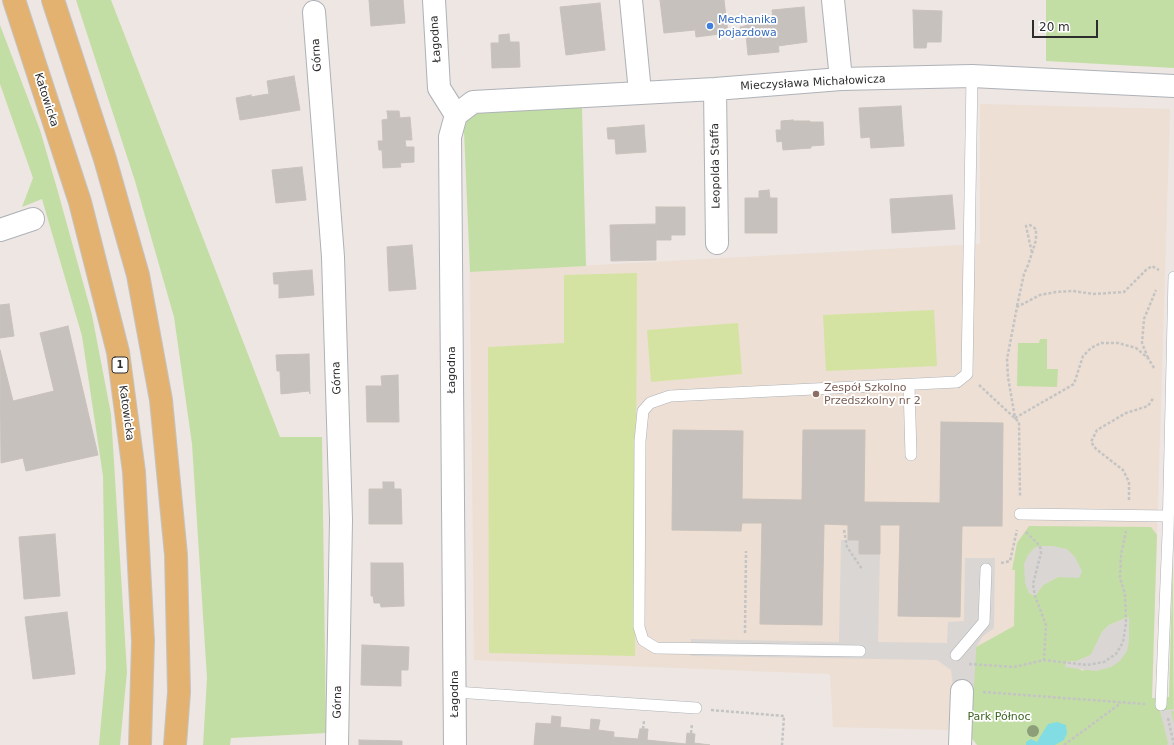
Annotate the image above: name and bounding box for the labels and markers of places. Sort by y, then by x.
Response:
place label: Mechanika pojazdowa [718,13,777,39]
marker: Mechanika pojazdowa [705,21,715,31]
place label: Zespół Szkolno Przedszkolny nr 2 [824,381,921,407]
marker: Zespół Szkolno Przedszkolny nr 2 [811,389,821,399]

